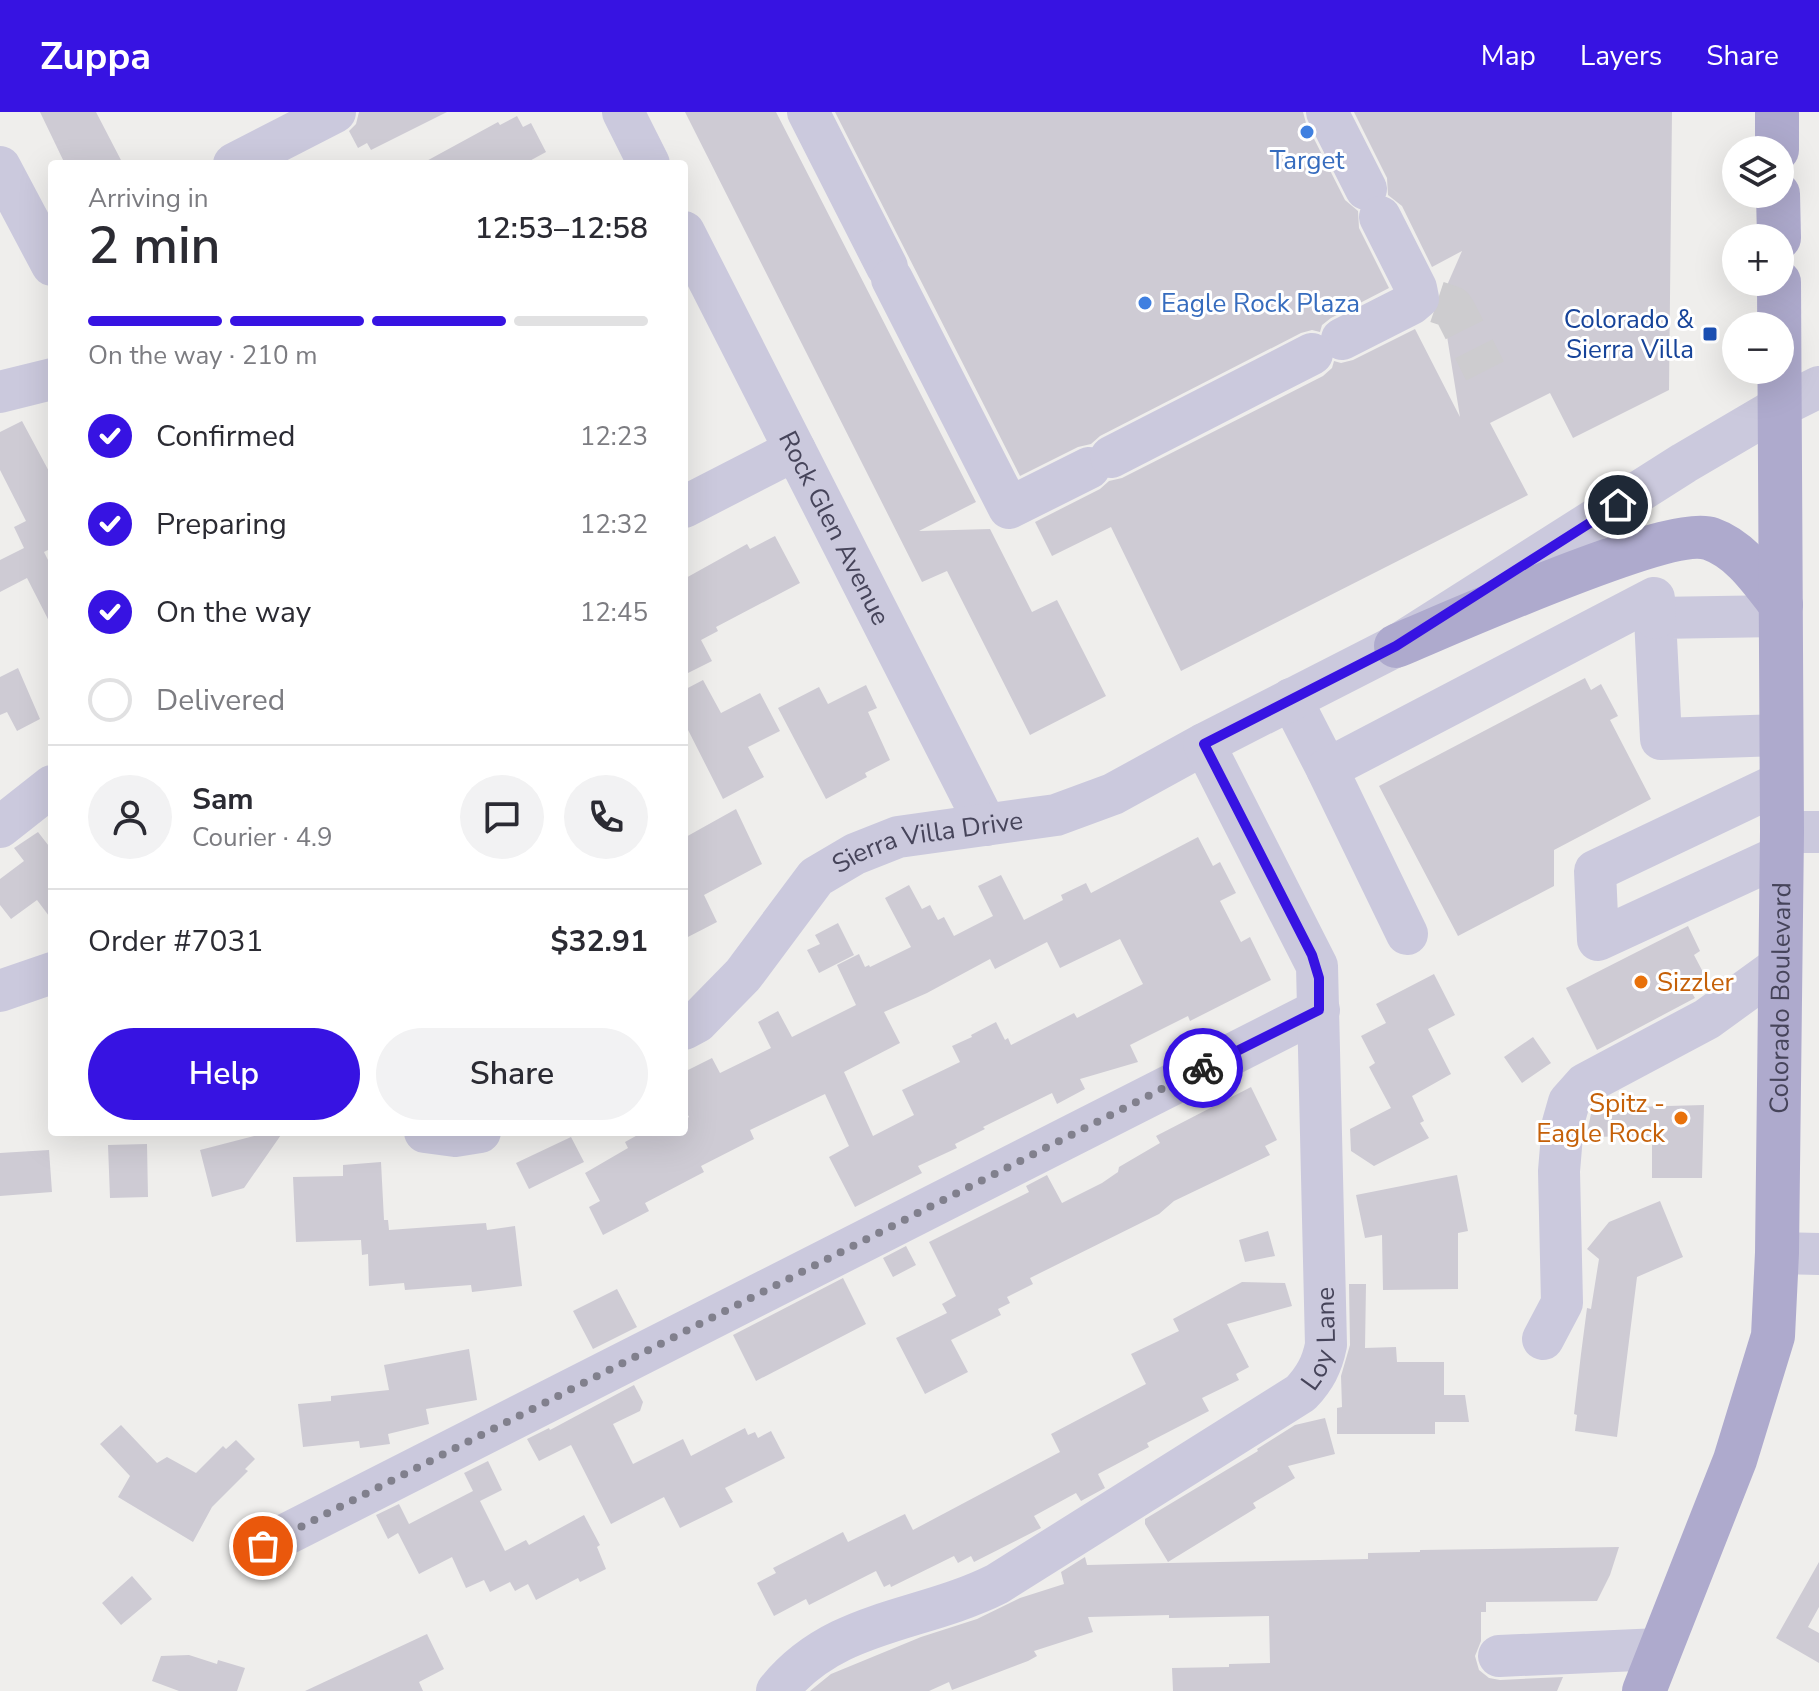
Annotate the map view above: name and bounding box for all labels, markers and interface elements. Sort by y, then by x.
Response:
text: Zuppa [40,31,151,82]
text: Map [1481,37,1536,75]
text: Layers [1580,37,1662,75]
text: Share [1706,37,1779,75]
marker: Target [1298,123,1316,141]
map controls [1722,136,1794,384]
button: layers [1722,136,1794,208]
place label: Target [1270,143,1345,178]
text: Arriving in [88,181,209,216]
text: 12:53–12:58 [475,208,648,249]
text: 2 min [88,210,221,281]
button: + [1722,224,1794,296]
place label: Eagle Rock Plaza [1161,286,1360,321]
marker: Eagle Rock Plaza [1136,294,1154,312]
place label: Colorado & Sierra Villa [1564,302,1694,367]
button: − [1722,312,1794,384]
marker: Colorado & Sierra Villa [1701,325,1719,343]
text: On the way · 210 m [88,338,317,373]
icon: check [88,414,132,458]
text: Confirmed [156,416,296,457]
text: 12:23 [580,419,648,454]
street label: Rock Glen Avenue [771,425,899,631]
pin [1584,471,1652,539]
icon: home [1596,483,1640,527]
icon: check [88,502,132,546]
text: Preparing [156,504,287,545]
text: 12:32 [580,507,648,542]
icon: check [88,590,132,634]
text: On the way [156,592,311,633]
text: 12:45 [580,595,648,630]
text: Delivered [156,680,285,721]
button: person [88,775,172,859]
button: chat [460,775,544,859]
button: phone [564,775,648,859]
text: Sam [192,779,254,820]
street label: Sierra Villa Drive [825,802,1025,881]
text: Courier · 4.9 [192,820,333,855]
street label: Colorado Boulevard [1761,882,1799,1114]
text: Order #7031 [88,921,263,962]
text: $32.91 [551,921,648,962]
place label: Sizzler [1657,965,1734,1000]
marker: Sizzler [1632,973,1650,991]
button: Help [88,1028,360,1120]
button: Share [376,1028,648,1120]
courier [1163,1028,1243,1108]
icon: bike [1181,1046,1225,1090]
place label: Spitz - Eagle Rock [1536,1086,1666,1151]
marker: Spitz - Eagle Rock [1672,1109,1690,1127]
street label: Loy Lane [1293,1286,1343,1397]
pin [229,1512,297,1580]
icon: bag [241,1524,285,1568]

